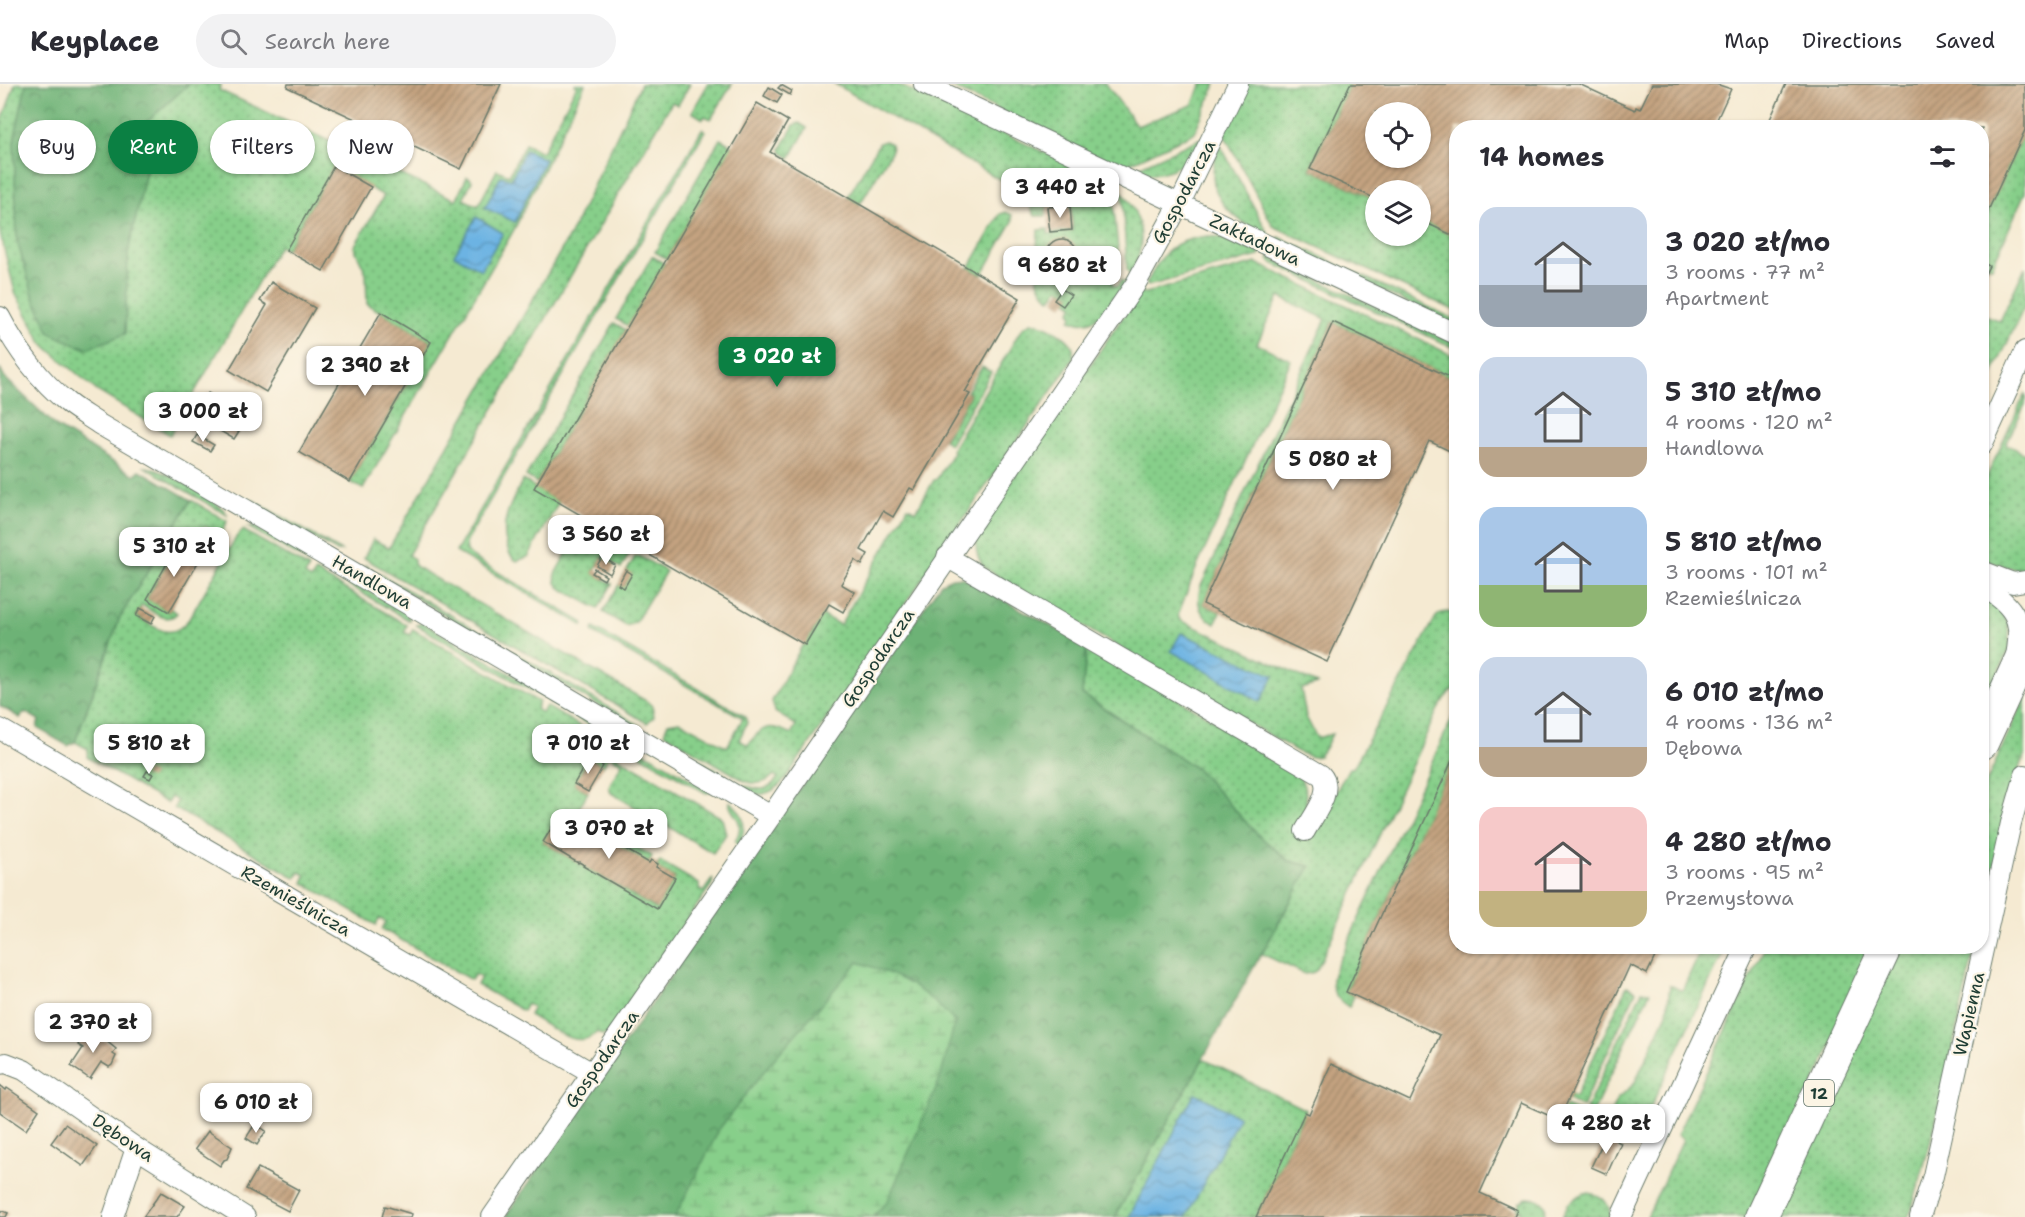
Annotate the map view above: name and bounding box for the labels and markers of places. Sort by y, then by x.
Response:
pin: 3 440 zł [998,168,1122,219]
pin: 9 680 zł [1000,246,1124,297]
pin: 3 020 zł [715,337,839,388]
pin: 2 390 zł [303,346,427,397]
pin: 3 000 zł [141,392,265,443]
pin: 5 080 zł [1271,440,1395,491]
pin: 3 560 zł [544,515,668,566]
pin: 5 310 zł [112,527,236,578]
pin: 5 810 zł [87,724,211,775]
pin: 7 010 zł [526,724,650,775]
pin: 3 070 zł [547,809,671,860]
pin: 2 370 zł [31,1003,155,1054]
pin: 6 010 zł [194,1083,318,1134]
pin: 4 280 zł [1544,1104,1668,1155]

